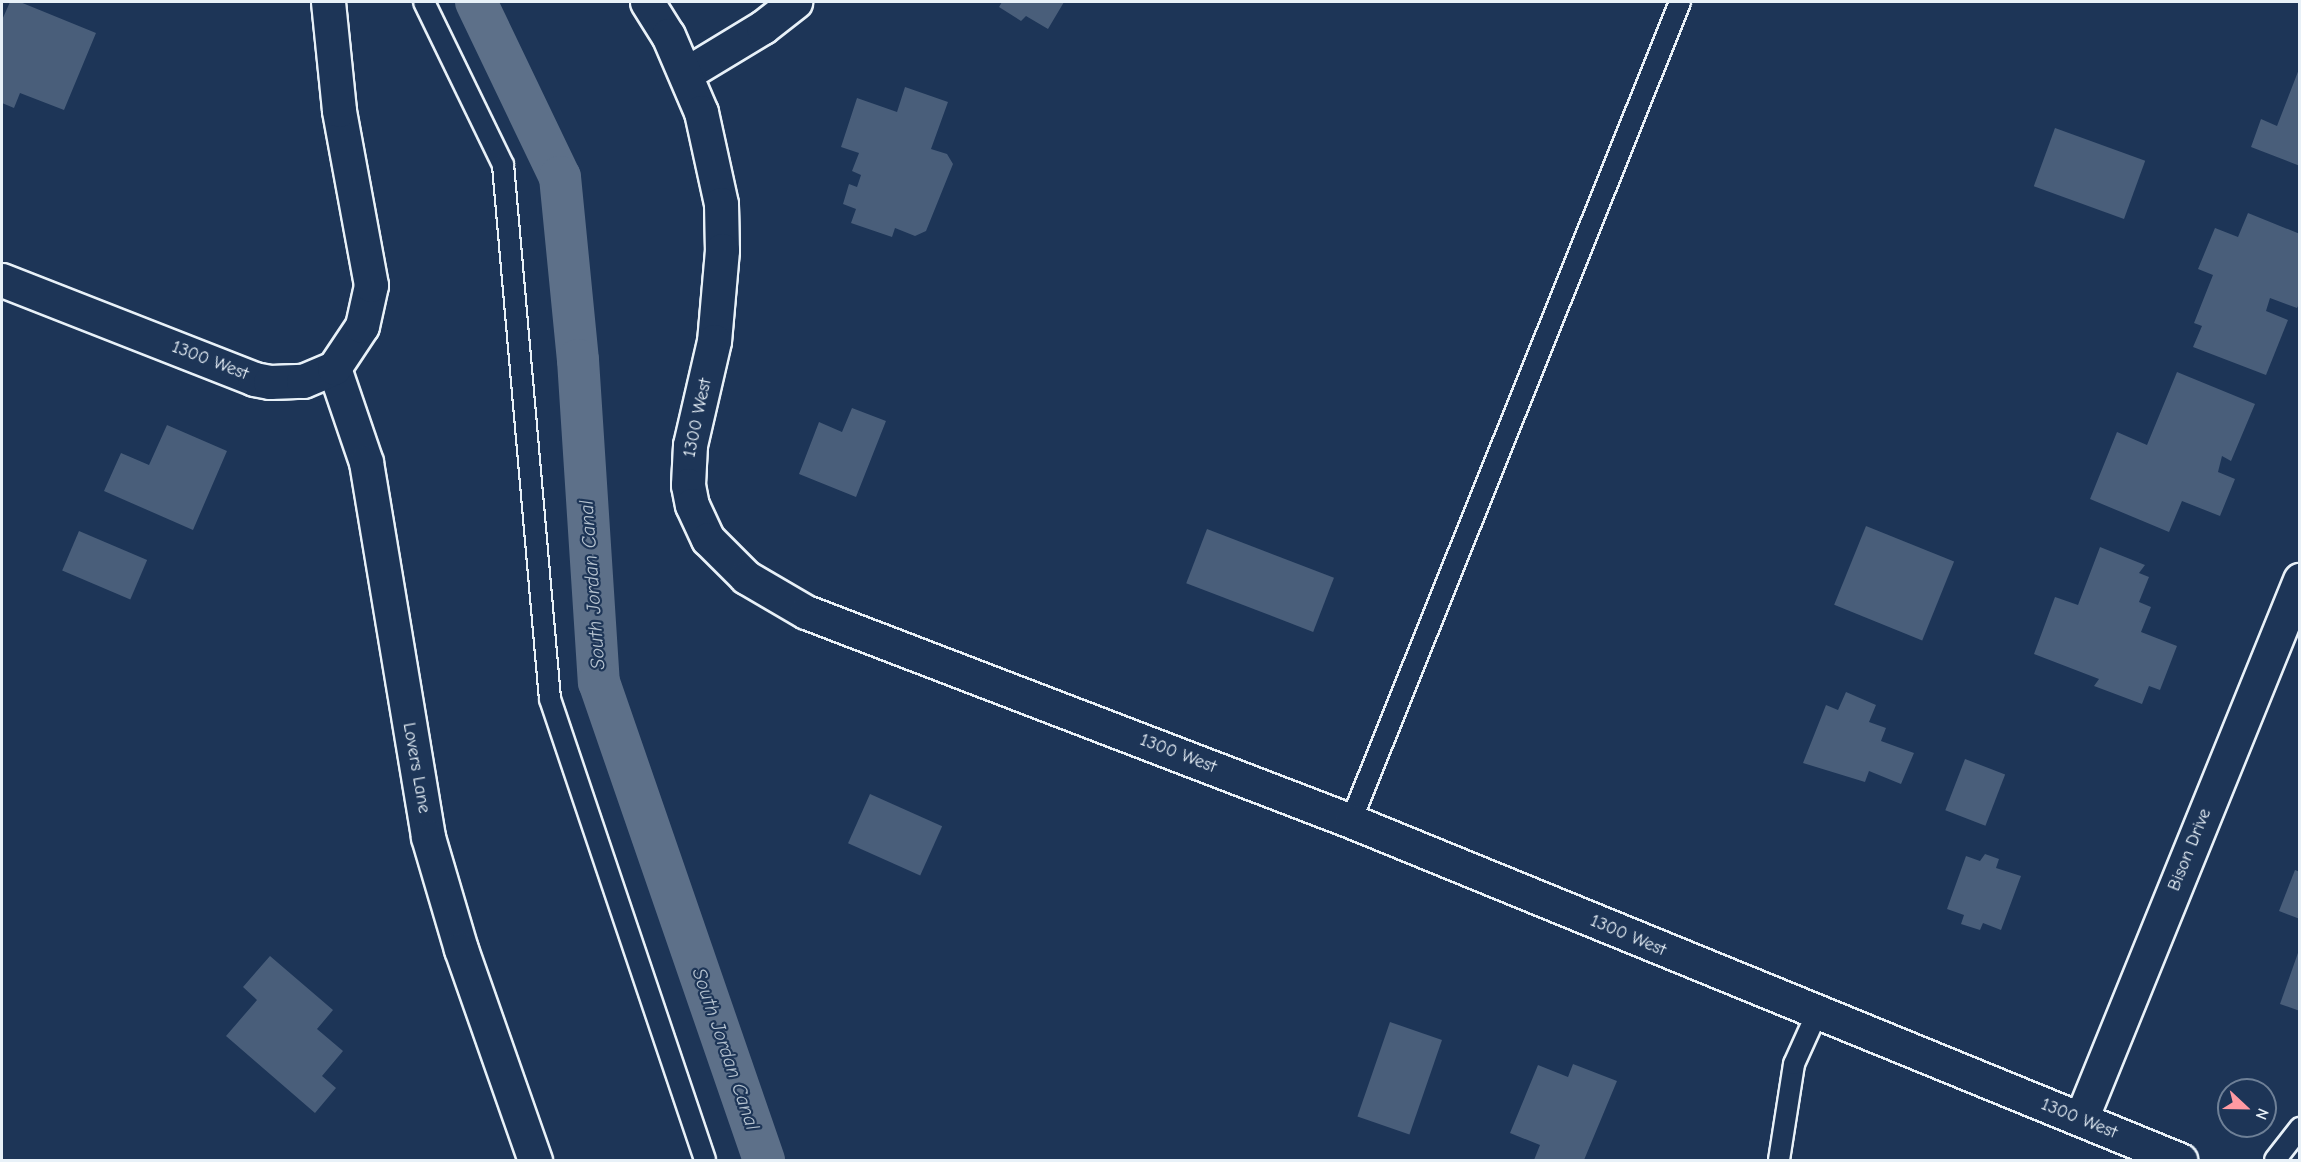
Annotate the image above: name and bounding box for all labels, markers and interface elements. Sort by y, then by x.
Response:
street label: 1300 West [169,337,251,385]
street label: 1300 West [679,377,717,459]
water label: South Jordan Canal [574,499,610,671]
street label: Lovers Lane [397,721,435,815]
street label: 1300 West [1137,730,1219,778]
street label: Bison Drive [2164,806,2216,894]
street label: 1300 West [1587,910,1669,962]
water label: South Jordan Canal [687,965,765,1133]
north arrow [2217,1078,2277,1138]
street label: 1300 West [2038,1094,2120,1144]
text: N [2252,1106,2272,1122]

